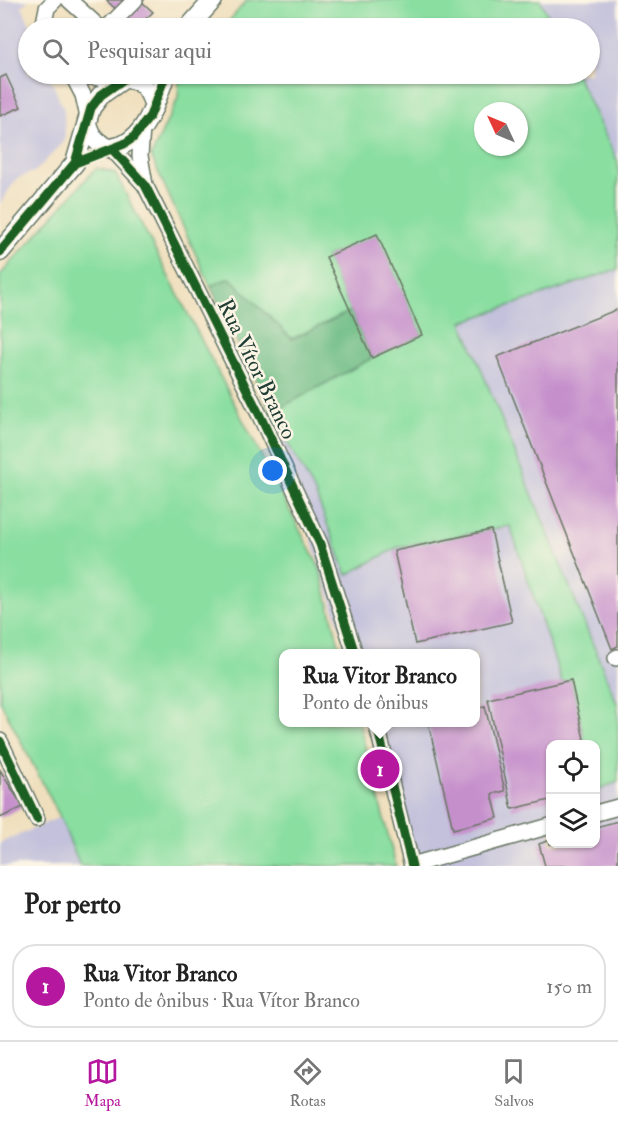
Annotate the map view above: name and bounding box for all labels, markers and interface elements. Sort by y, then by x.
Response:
search box [18,18,600,84]
icon: search [39,35,72,68]
text: Pesquisar aqui [87,37,212,65]
north arrow [474,102,528,156]
street label: Rua Vítor Branco [211,294,303,444]
your location [258,456,287,485]
popup [279,649,480,727]
text: Rua Vitor Branco [302,662,457,690]
text: Ponto de ônibus [302,690,428,715]
map controls [546,740,600,848]
button: locate [546,740,600,794]
pin: 1 [360,746,400,792]
button: layers [546,794,600,848]
text: Por perto [24,889,121,921]
text: Rua Vitor Branco [83,960,237,988]
text: 1 [42,974,49,999]
text: 150 m [546,974,592,999]
text: Ponto de ônibus · Rua Vítor Branco [83,988,360,1013]
tab: Mapa [84,1055,121,1111]
tab: Rotas [289,1055,326,1111]
tab: Salvos [494,1055,534,1111]

